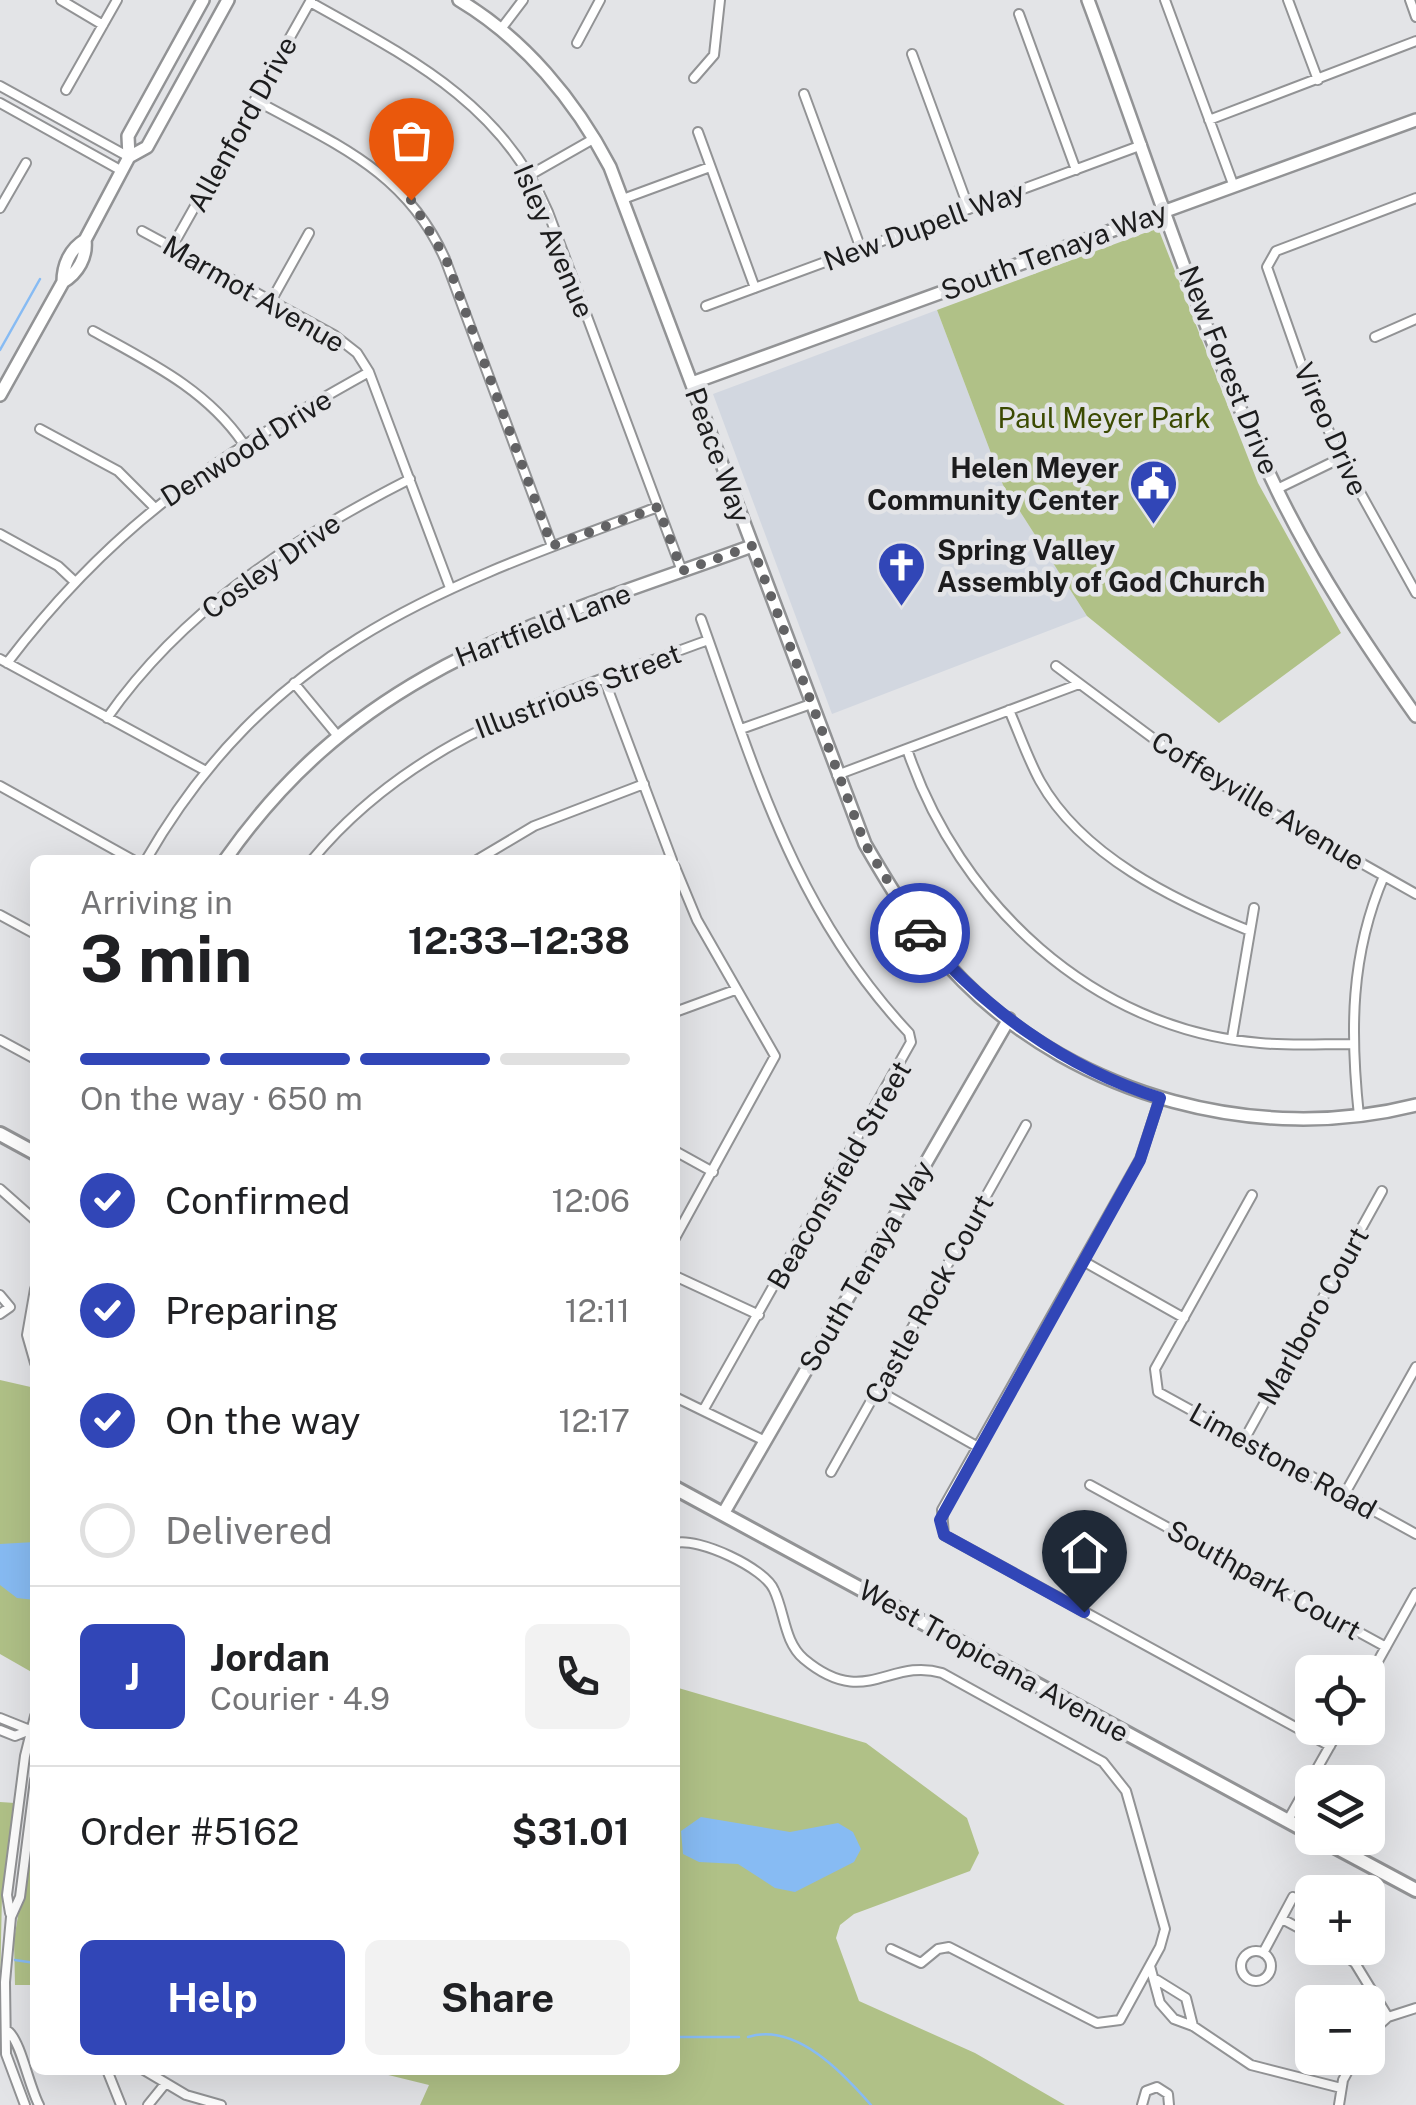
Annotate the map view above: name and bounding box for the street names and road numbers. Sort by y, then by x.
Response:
street label: Allenford Drive [180,30,303,217]
street label: Isley Avenue [507,159,602,322]
street label: New Dupell Way [819,174,1029,277]
street label: South Tenaya Way [936,194,1171,307]
street label: Marmot Avenue [157,228,351,359]
street label: New Forest Drive [1173,261,1286,479]
street label: Vireo Drive [1288,357,1375,500]
street label: Denwood Drive [154,382,337,513]
street label: Peace Way [679,383,758,527]
street label: Cosley Drive [195,506,346,625]
street label: Hartfield Lane [450,576,635,673]
street label: Illustrious Street [470,636,685,745]
street label: Coffeyville Avenue [1146,724,1371,877]
street label: Beaconsfield Street [760,1055,917,1295]
street label: South Tenaya Way [792,1154,939,1377]
street label: Castle Rock Court [857,1188,1000,1409]
street label: Marlboro Court [1250,1221,1375,1410]
street label: Limestone Road [1184,1396,1382,1526]
street label: Southpark Court [1162,1513,1367,1646]
street label: West Tropicana Avenue [853,1573,1135,1749]

